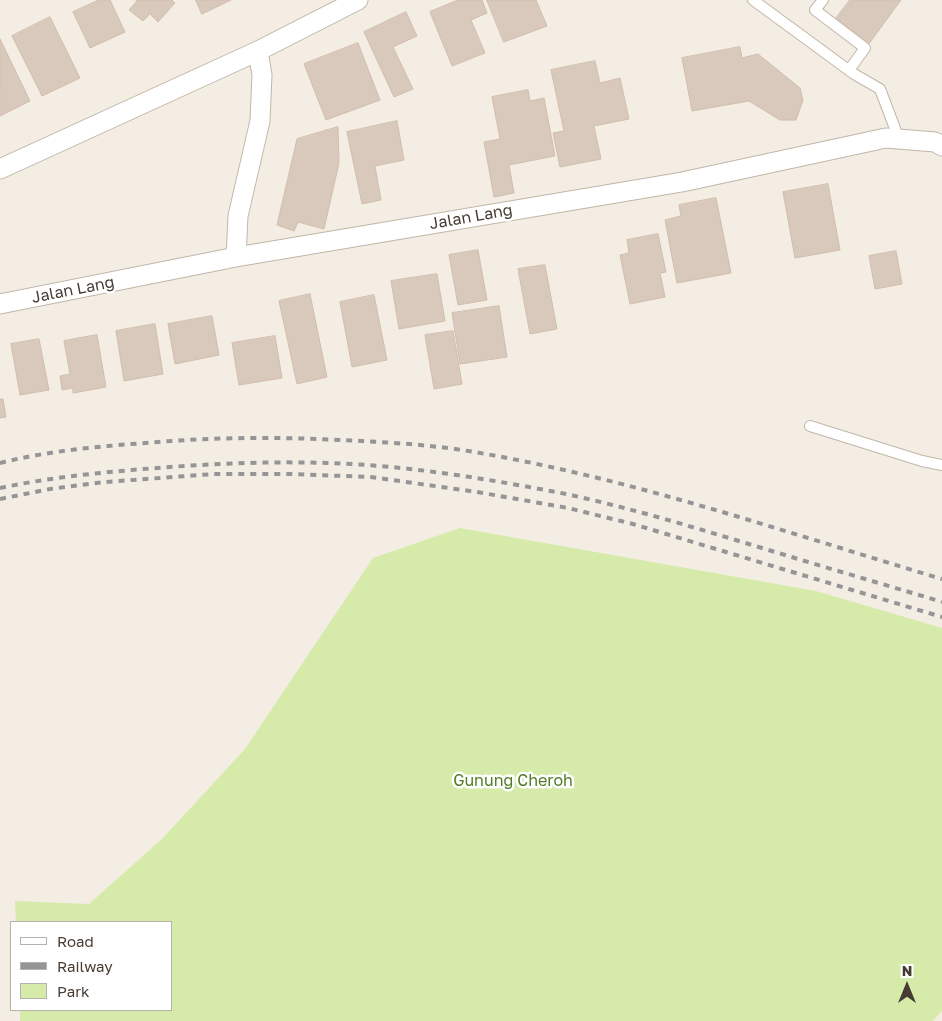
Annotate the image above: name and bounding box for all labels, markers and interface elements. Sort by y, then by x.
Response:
street label: Jalan Lang [428,200,514,234]
street label: Jalan Lang [30,273,116,307]
park label: Gunung Cheroh [453,771,573,791]
legend [10,921,172,1011]
text: Road [57,932,94,950]
text: Railway [57,957,113,975]
north arrow [882,961,932,1011]
text: N [902,962,912,979]
text: Park [57,982,89,1000]

